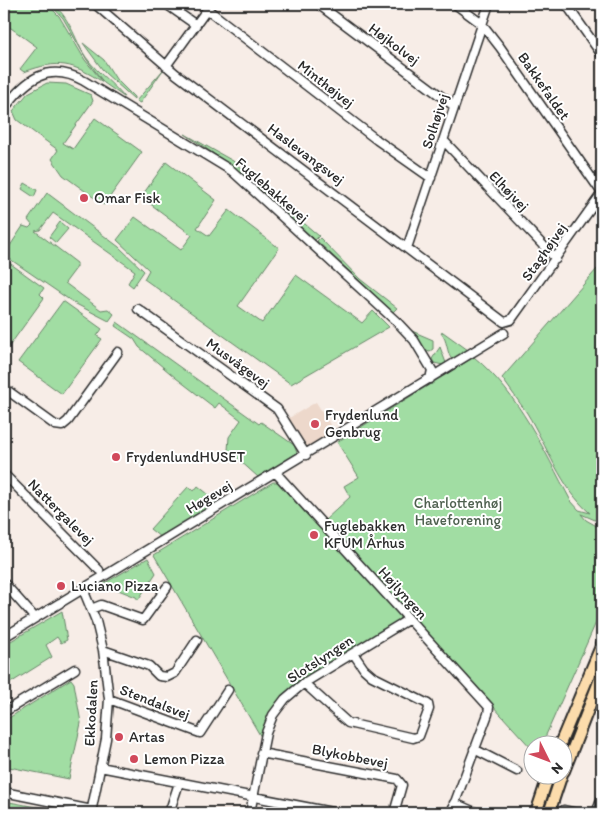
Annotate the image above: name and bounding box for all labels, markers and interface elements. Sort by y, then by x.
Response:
street label: Højkolvej [365,19,423,69]
street label: Bakkefaldet [514,49,574,124]
street label: Minthøjvej [294,56,358,112]
street label: Solhøjvej [418,91,452,151]
street label: Haslevangsvej [264,119,348,189]
street label: Fuglebakkevej [232,153,312,227]
street label: Elhøjvej [485,167,533,215]
place label: Omar Fisk [94,189,161,207]
marker: Omar Fisk [78,192,90,204]
street label: Staghøjvej [518,220,570,284]
street label: Musvågevej [203,334,273,392]
place label: Frydenlund Genbrug [325,406,399,441]
marker: Frydenlund Genbrug [309,418,321,430]
place label: FrydenlundHUSET [126,448,246,466]
marker: FrydenlundHUSET [110,451,122,463]
street label: Nattergalevej [24,475,98,549]
street label: Høgevej [183,476,235,518]
park label: Charlottenhøj Haveforening [414,494,502,529]
place label: Fuglebakken KFUM Århus [324,517,406,552]
marker: Fuglebakken KFUM Århus [308,529,320,541]
street label: Højlyngen [375,563,432,623]
place label: Luciano Pizza [71,577,159,595]
marker: Luciano Pizza [55,580,67,592]
street label: Slotslyngen [283,631,357,687]
street label: Ekkodalen [80,679,102,747]
street label: Stendalsvej [117,680,193,724]
place label: Artas [129,728,165,746]
marker: Artas [113,731,125,743]
north arrow [524,734,574,784]
street label: Blykobbevej [310,740,390,772]
place label: Lemon Pizza [144,750,225,768]
marker: Lemon Pizza [128,753,140,765]
text: N [548,759,567,778]

